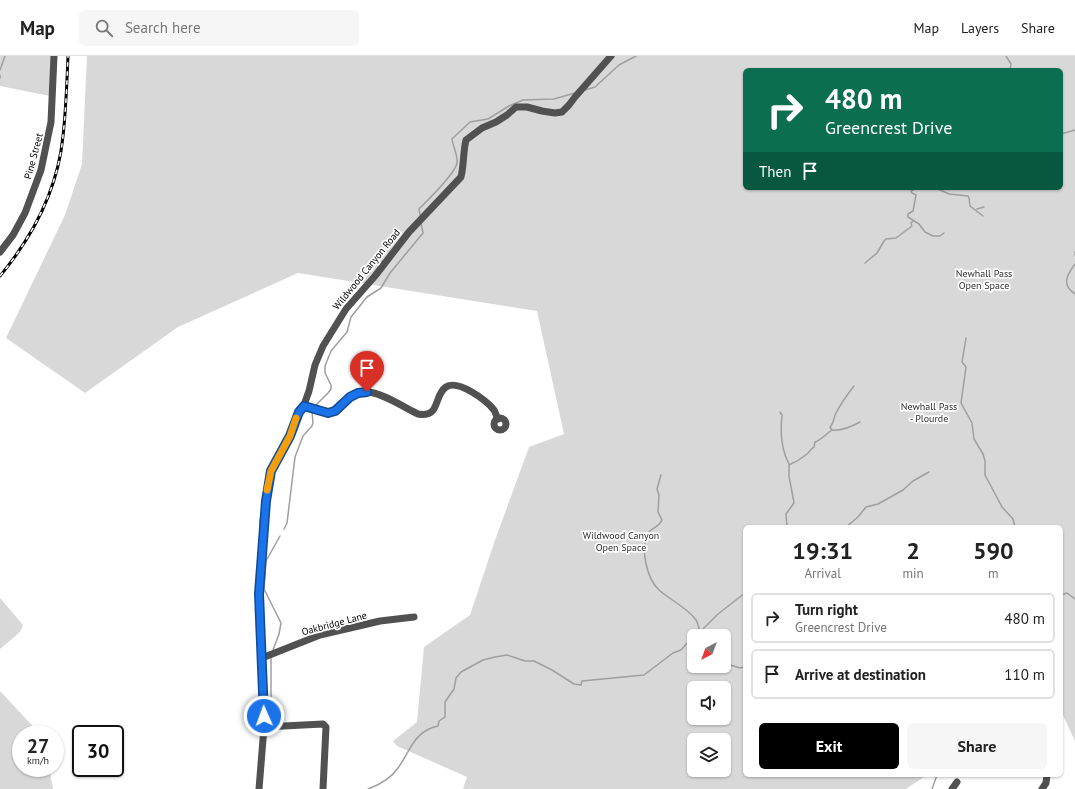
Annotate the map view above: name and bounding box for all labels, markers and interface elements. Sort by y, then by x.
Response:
search box [79,10,359,46]
text: Map [20,16,55,40]
icon: search [93,17,115,39]
text: Search here [125,18,201,37]
text: Map [913,19,939,37]
text: Layers [961,19,999,37]
text: Share [1021,19,1055,37]
text: 480 m [825,80,902,117]
icon: right [759,84,811,136]
text: Greencrest Drive [825,116,952,139]
street label: Pine Street [21,131,46,181]
icon: arrive [799,160,821,182]
text: Then [759,162,791,181]
street label: Wildwood Canyon Road [330,226,403,312]
park label: Newhall Pass Open Space [956,267,1012,292]
pin [350,351,384,392]
icon: arrive [356,357,378,379]
park label: Newhall Pass - Plourde [901,400,957,425]
park label: Wildwood Canyon Open Space [583,529,659,554]
text: 19:31 [792,535,853,566]
text: 2 [906,535,920,566]
text: 590 [973,535,1014,566]
text: Arrival [805,565,841,582]
text: min [902,565,924,582]
text: m [988,565,999,582]
text: Turn right [795,600,858,619]
icon: right [761,607,783,629]
street label: Oakbridge Lane [300,609,368,638]
text: 480 m [1004,609,1045,628]
text: Greencrest Drive [795,619,887,636]
north arrow [687,629,731,673]
map controls [687,629,731,777]
icon: arrive [761,663,783,685]
text: Arrive at destination [795,665,926,684]
text: 110 m [1004,665,1045,684]
button: sound [687,681,731,725]
position arrow [243,695,285,737]
button: Exit [759,723,899,769]
button: Share [907,723,1047,769]
speed limit sign: 30 [72,725,124,777]
text: 27 [27,733,49,759]
button: layers [687,733,731,777]
text: km/h [27,754,49,767]

